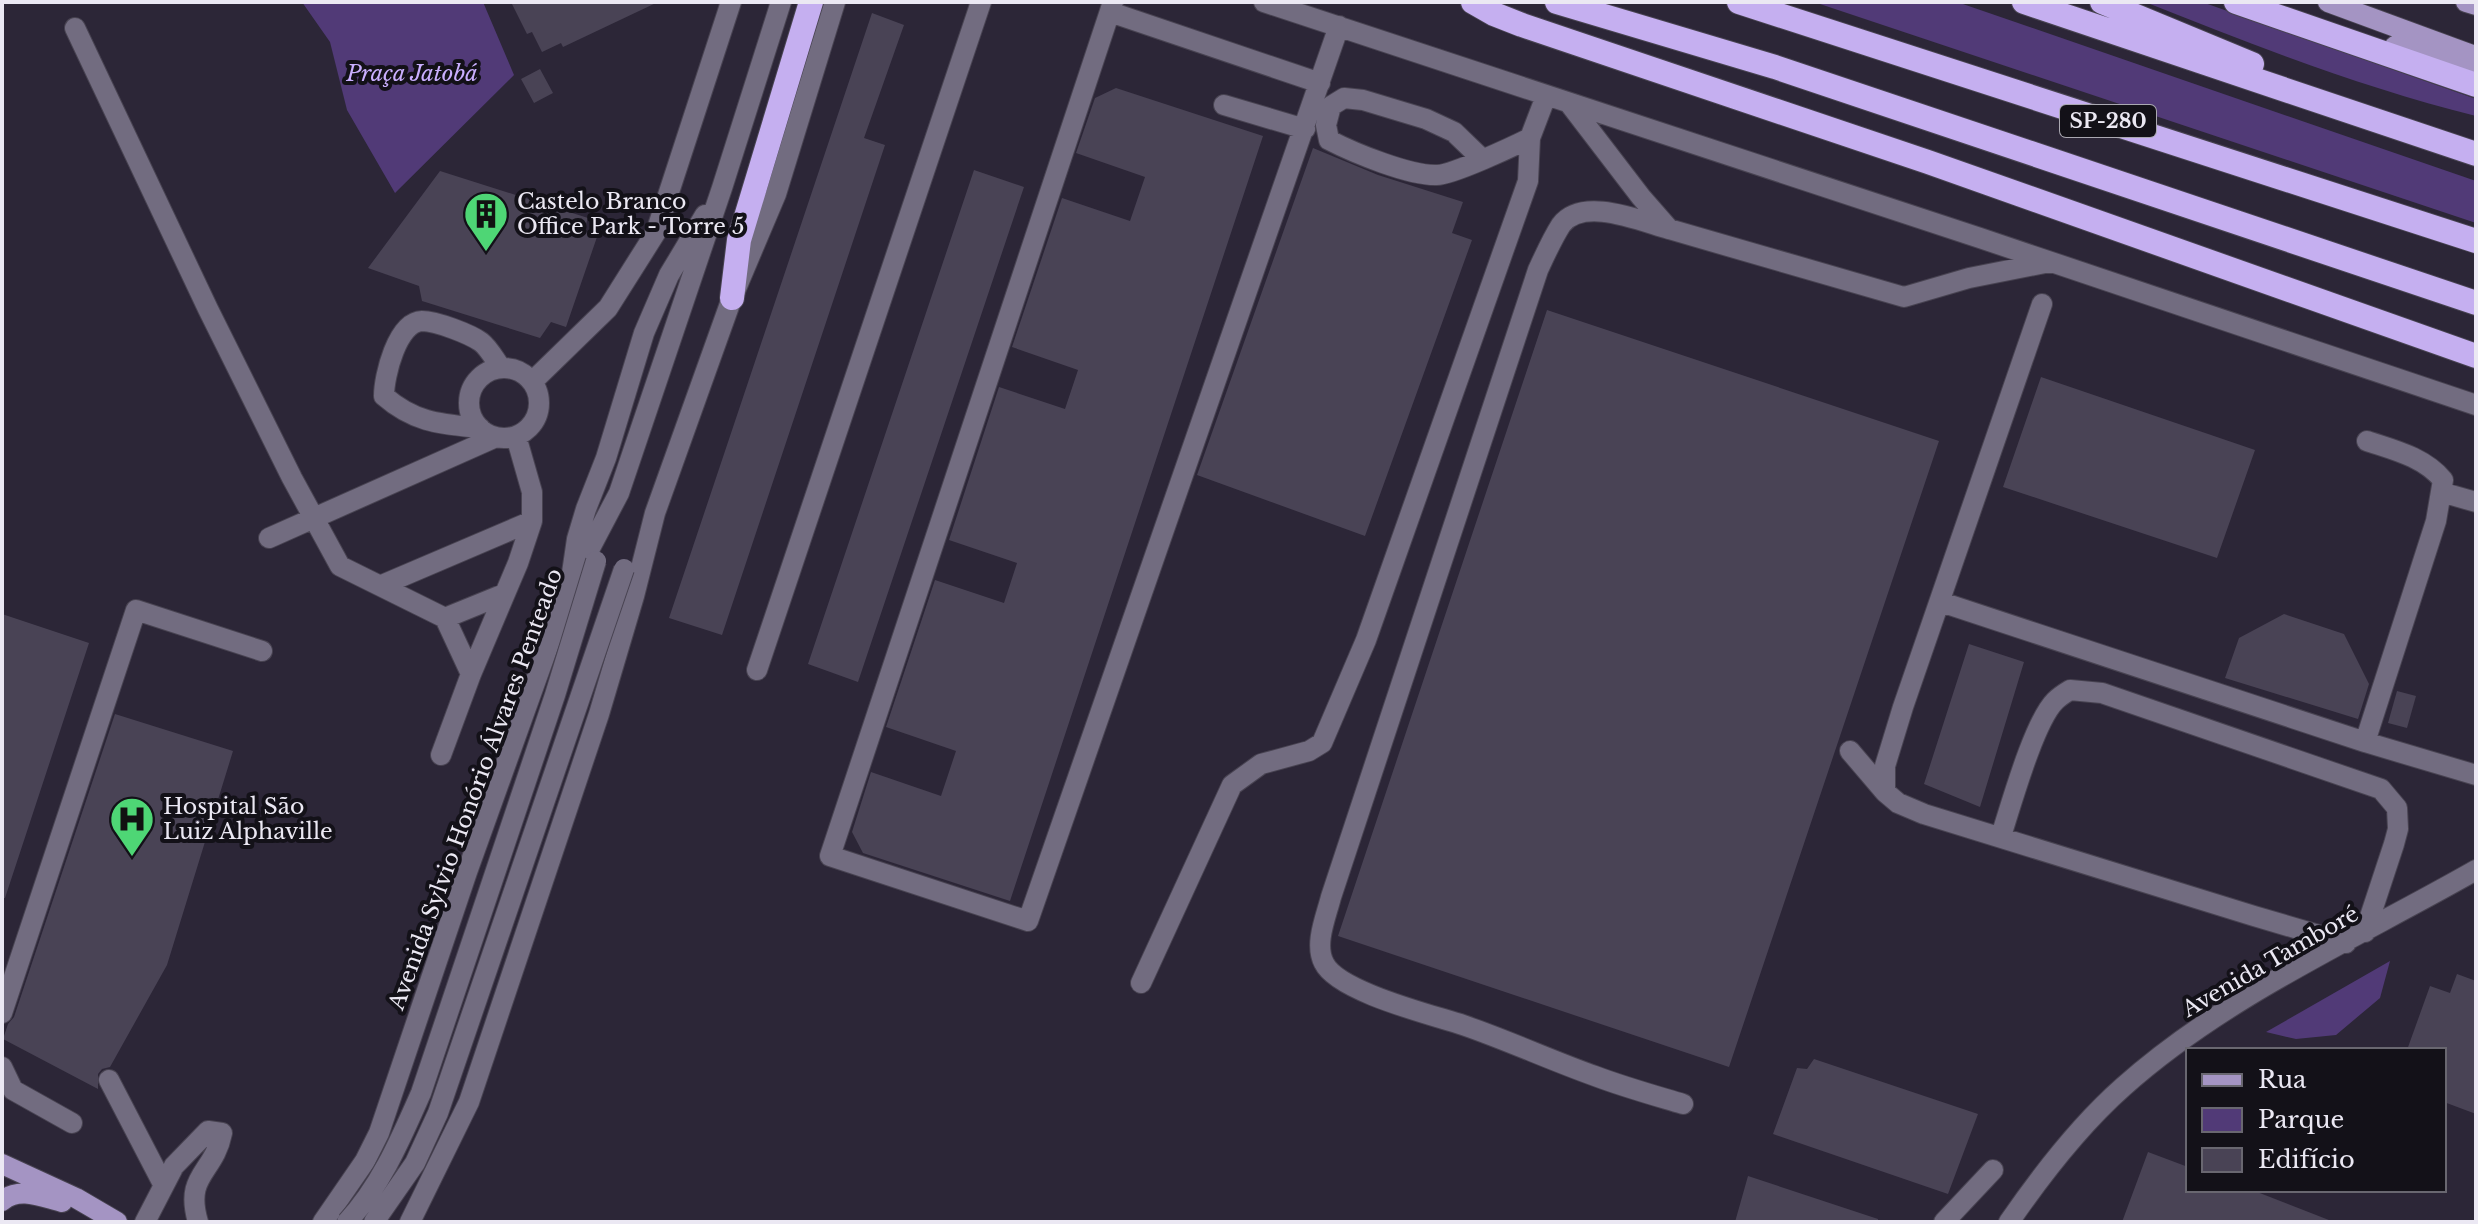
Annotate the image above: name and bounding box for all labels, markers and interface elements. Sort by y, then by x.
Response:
park label: Praça Jatobá [345,60,478,87]
road number: SP-280 [2060,105,2156,137]
place label: Castelo Branco Office Park - Torre 5 [517,188,745,240]
building icon: Castelo Branco Office Park - Torre 5 [462,190,510,253]
street label: Avenida Sylvio Honório Álvares Penteado [381,564,568,1015]
place label: Hospital São Luiz Alphaville [163,793,333,845]
hospital icon: Hospital São Luiz Alphaville [108,795,156,858]
street label: Avenida Tamboré [2176,900,2363,1023]
legend [2186,1048,2446,1192]
text: Rua [2258,1065,2307,1094]
text: Parque [2258,1105,2344,1134]
text: Edifício [2258,1145,2355,1174]

